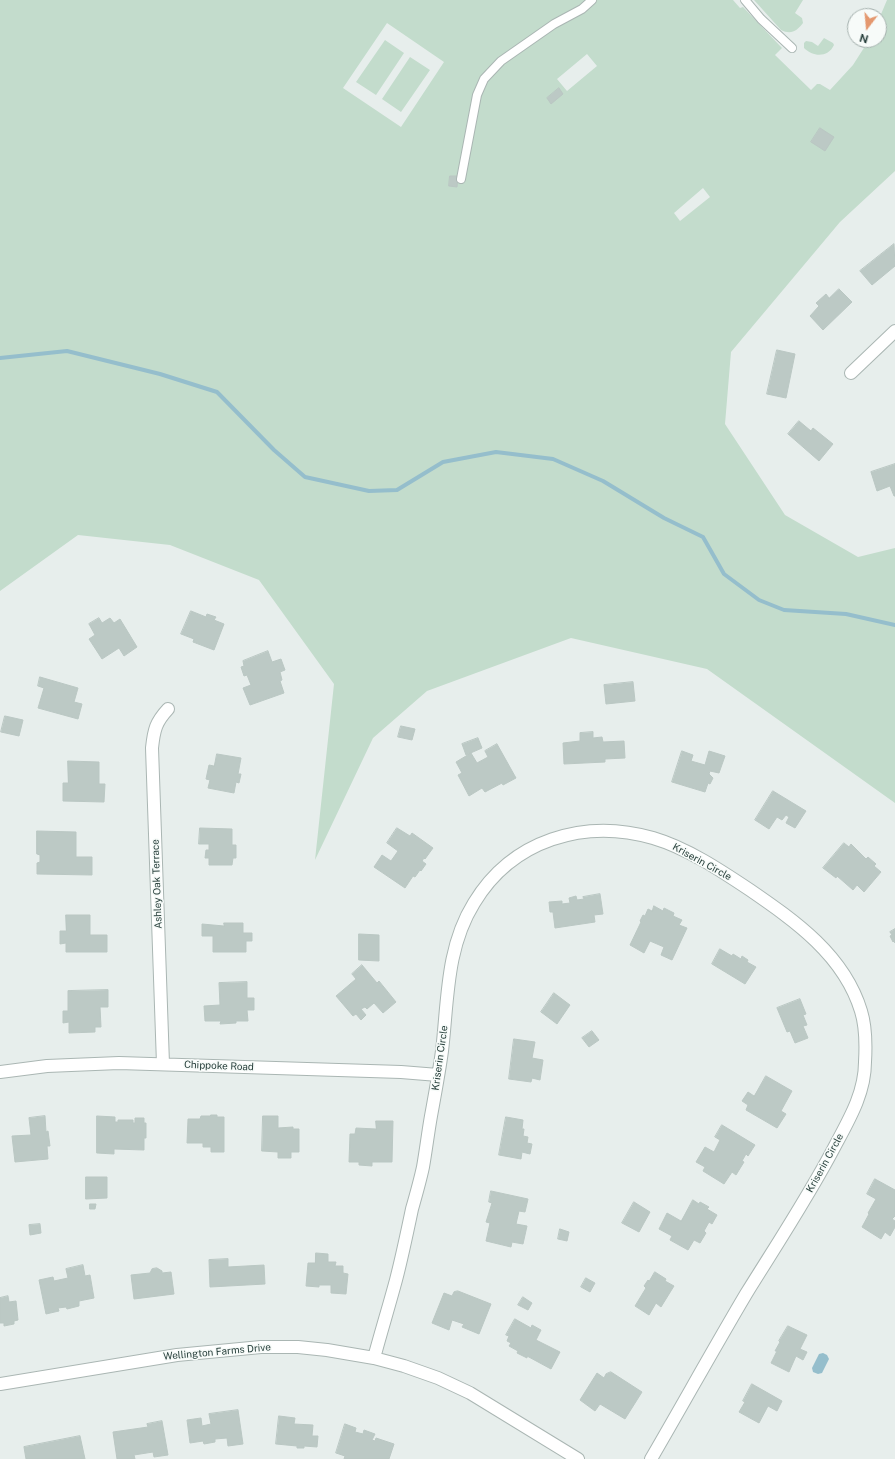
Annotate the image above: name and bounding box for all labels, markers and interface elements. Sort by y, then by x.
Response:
north arrow [847,8,887,48]
text: N [858,32,870,46]
street label: Ashley Oak Terrace [149,839,165,929]
street label: Kriserin Circle [670,841,734,883]
street label: Kriserin Circle [429,1025,451,1091]
street label: Chippoke Road [184,1059,254,1073]
street label: Kriserin Circle [804,1131,846,1195]
street label: Wellington Farms Drive [163,1341,271,1363]

